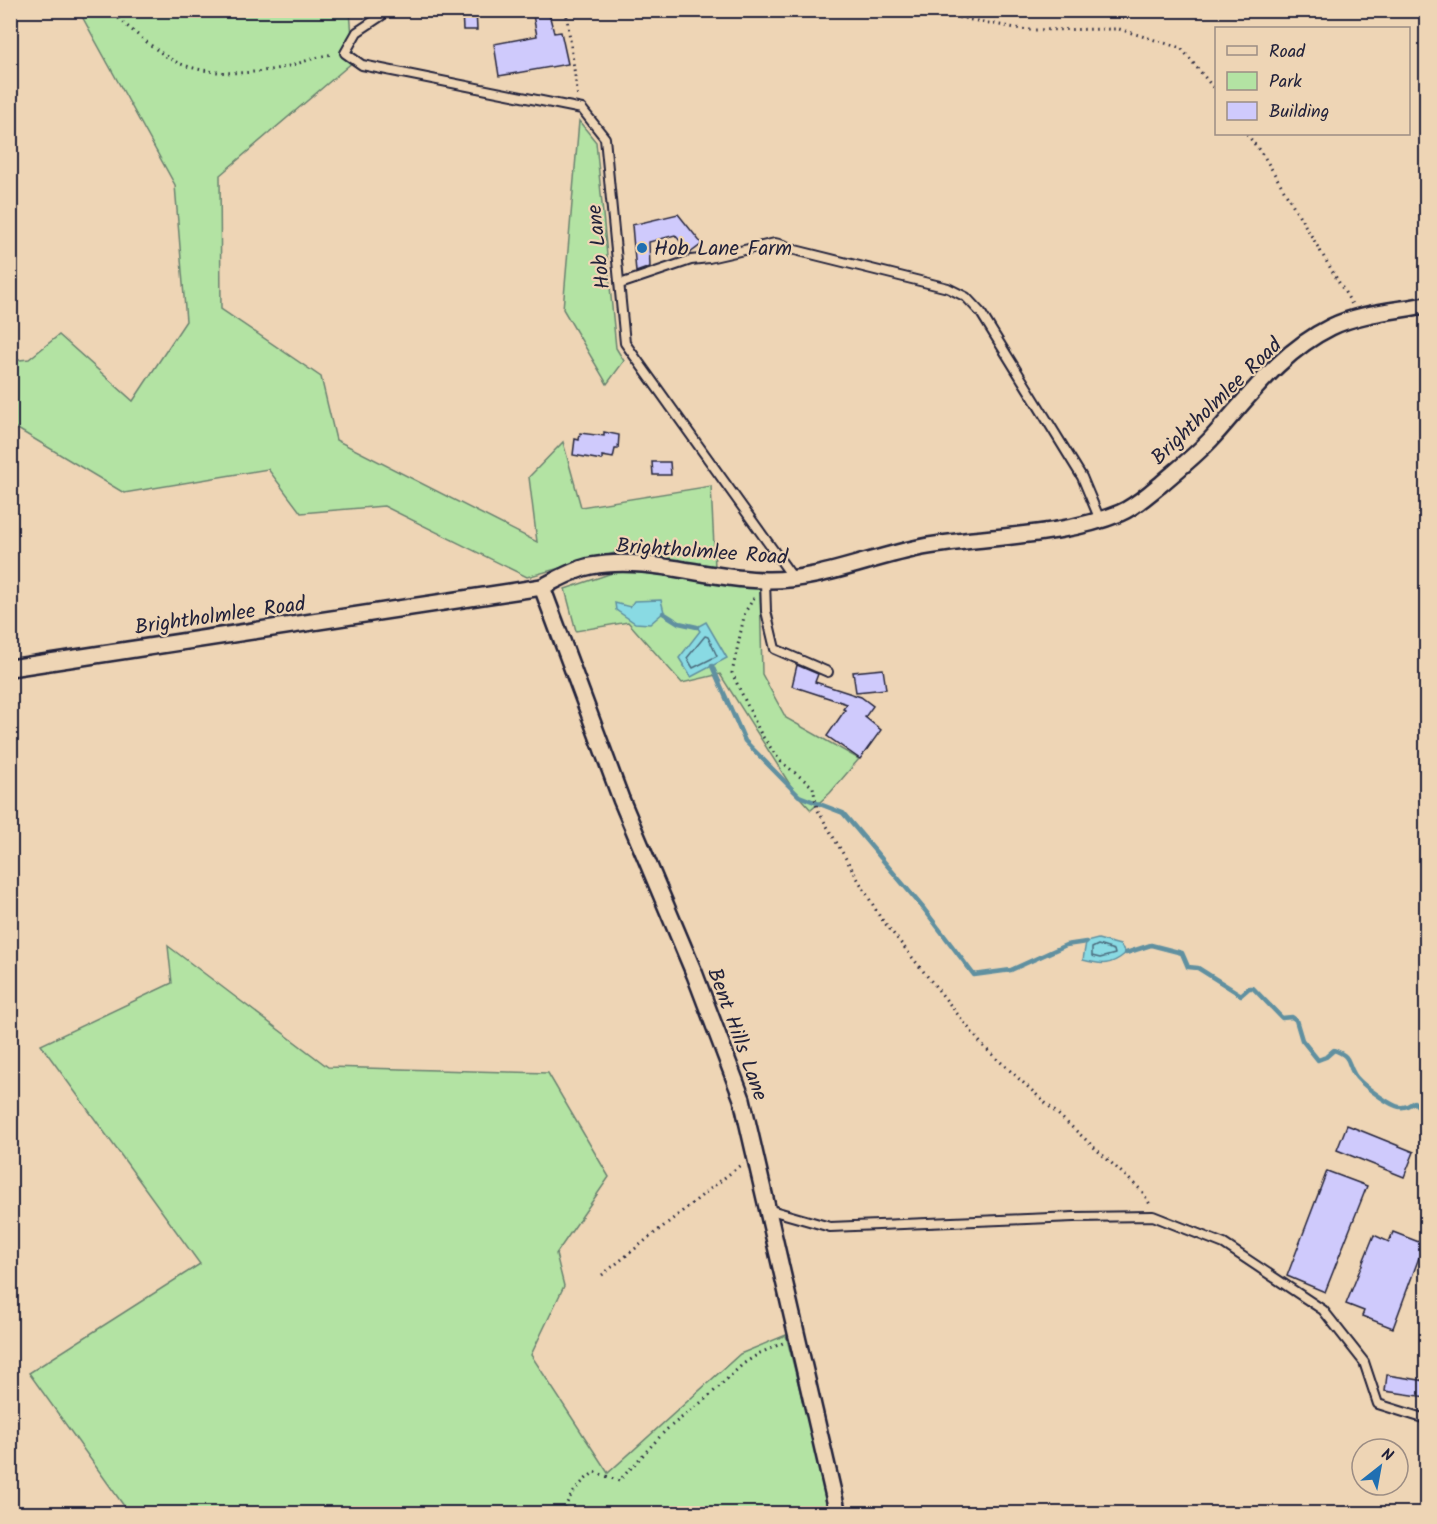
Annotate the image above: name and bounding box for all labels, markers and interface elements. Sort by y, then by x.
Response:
legend [1215,27,1410,135]
text: Road [1269,38,1306,67]
text: Park [1269,68,1302,97]
text: Building [1269,98,1329,127]
street label: Hob Lane [579,202,620,291]
place label: Hob Lane Farm [654,233,792,266]
marker: Hob Lane Farm [635,241,649,255]
street label: Brightholmlee Road [1144,330,1291,474]
street label: Brightholmlee Road [615,530,789,575]
street label: Brightholmlee Road [133,588,308,645]
street label: Bent Hills Lane [697,963,776,1106]
north arrow [1350,1437,1410,1497]
text: N [1376,1442,1398,1469]

